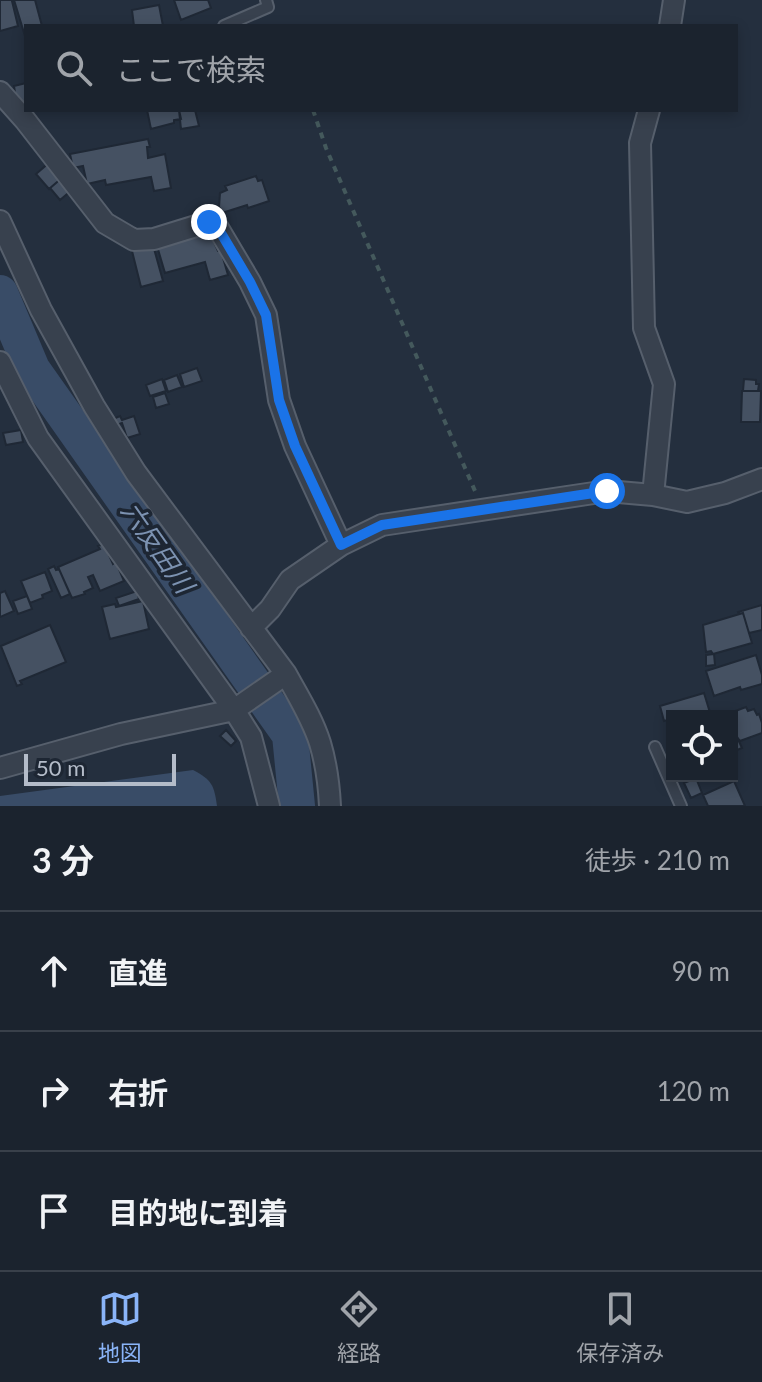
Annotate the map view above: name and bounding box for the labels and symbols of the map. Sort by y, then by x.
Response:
route end [191,204,227,240]
route start [589,473,625,509]
water label: 六反田川 [115,495,203,601]
scale bar [24,750,176,786]

